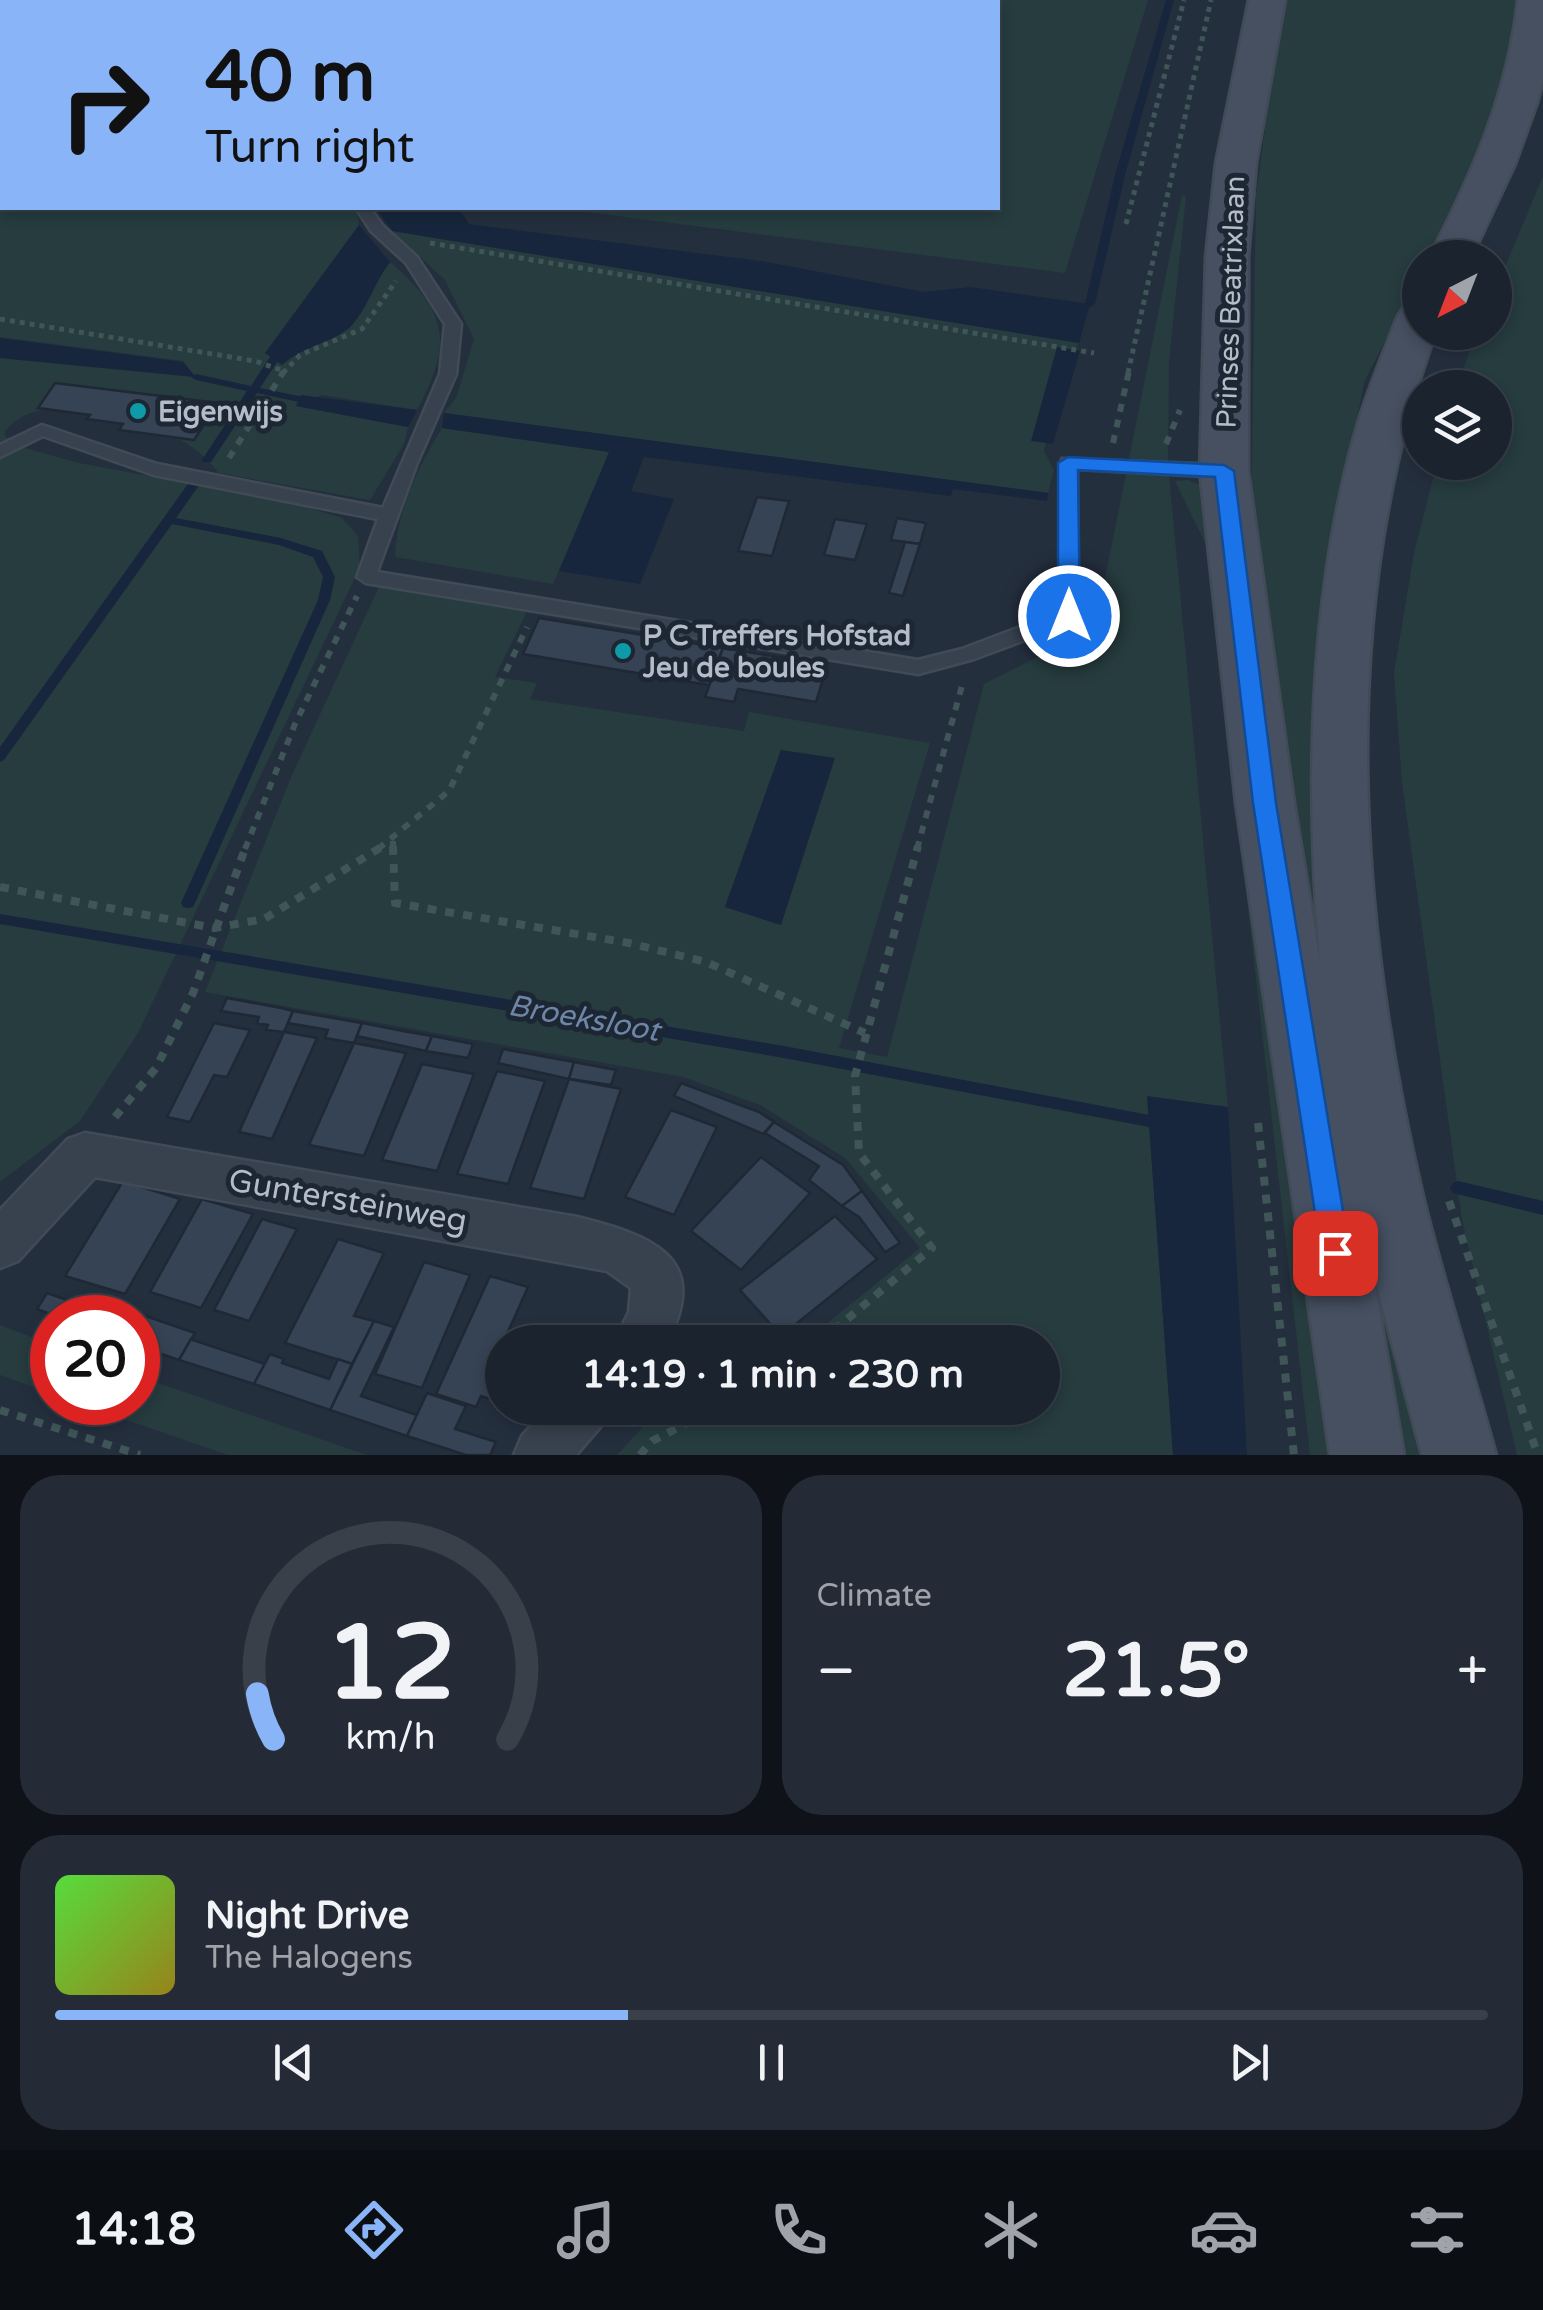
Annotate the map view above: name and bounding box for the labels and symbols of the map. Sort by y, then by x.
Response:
street label: Prinses Beatrixlaan [1210,175,1252,429]
north arrow [1402,240,1512,350]
place label: Eigenwijs [158,395,283,429]
marker: Eigenwijs [127,400,149,422]
position arrow [1017,564,1121,668]
place label: P C Treffers Hofstad Jeu de boules [642,619,911,685]
marker: P C Treffers Hofstad Jeu de boules [612,640,634,662]
water label: Broeksloot [505,987,666,1051]
street label: Guntersteinweg [226,1161,470,1241]
pin [1293,1211,1378,1296]
speed limit sign: 20 [30,1295,160,1425]

